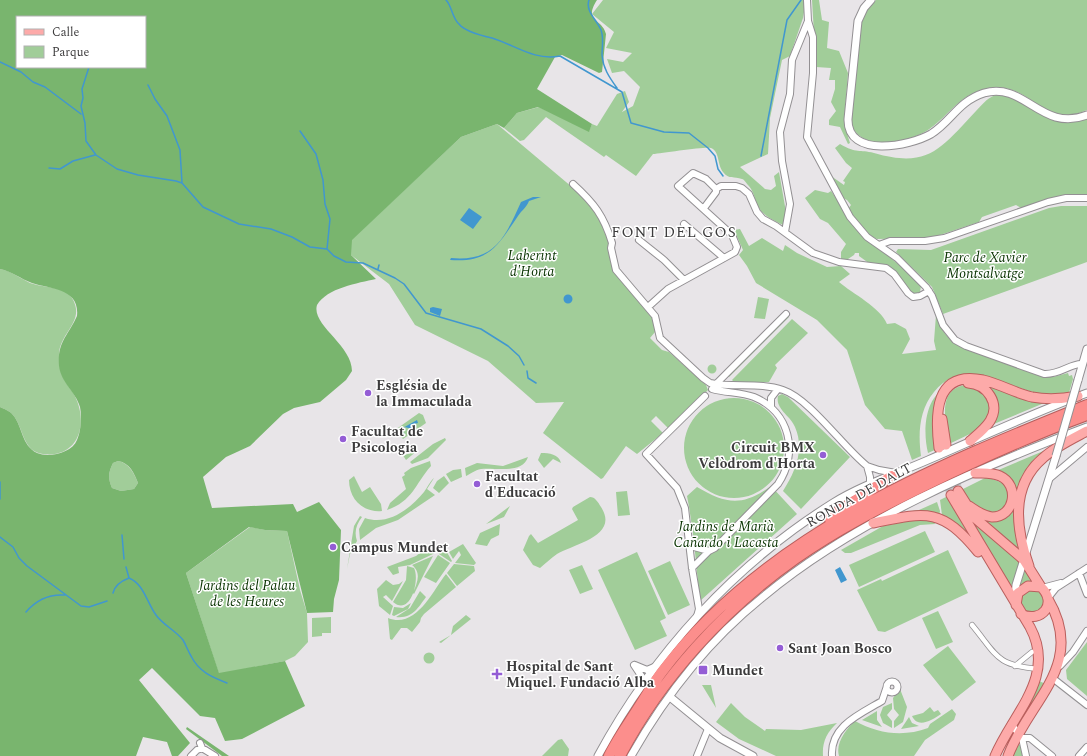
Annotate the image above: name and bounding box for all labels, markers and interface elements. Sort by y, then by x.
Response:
legend [16,16,146,68]
text: Calle [52,23,80,42]
text: Parque [52,43,89,62]
district label: FONT DEL GOS [611,221,737,244]
park label: Laberint d'Horta [508,245,557,282]
park label: Parc de Xavier Montsalvatge [944,247,1027,284]
place label: Església de la Immaculada [376,375,472,412]
marker: Església de la Immaculada [363,388,373,398]
place label: Facultat de Psicologia [351,421,423,458]
marker: Facultat de Psicologia [338,434,348,444]
place label: Circuit BMX Velòdrom d'Horta [698,437,816,474]
marker: Circuit BMX Velòdrom d'Horta [818,450,828,460]
street label: RONDA DE DALT [802,457,916,533]
place label: Facultat d'Educació [485,466,556,503]
marker: Facultat d'Educació [472,479,482,489]
park label: Jardins de Marià Cañardo i Lacasta [674,516,779,553]
place label: Campus Mundet [341,537,449,558]
marker: Campus Mundet [328,542,338,552]
park label: Jardins del Palau de les Heures [198,575,296,612]
place label: Sant Joan Bosco [788,638,892,659]
marker: Sant Joan Bosco [775,643,785,653]
place label: Hospital de Sant Miquel. Fundació Alba [506,656,655,693]
place label: Mundet [712,660,764,681]
marker: Mundet [697,664,709,676]
marker: Hospital de Sant Miquel. Fundació Alba [491,668,503,680]

